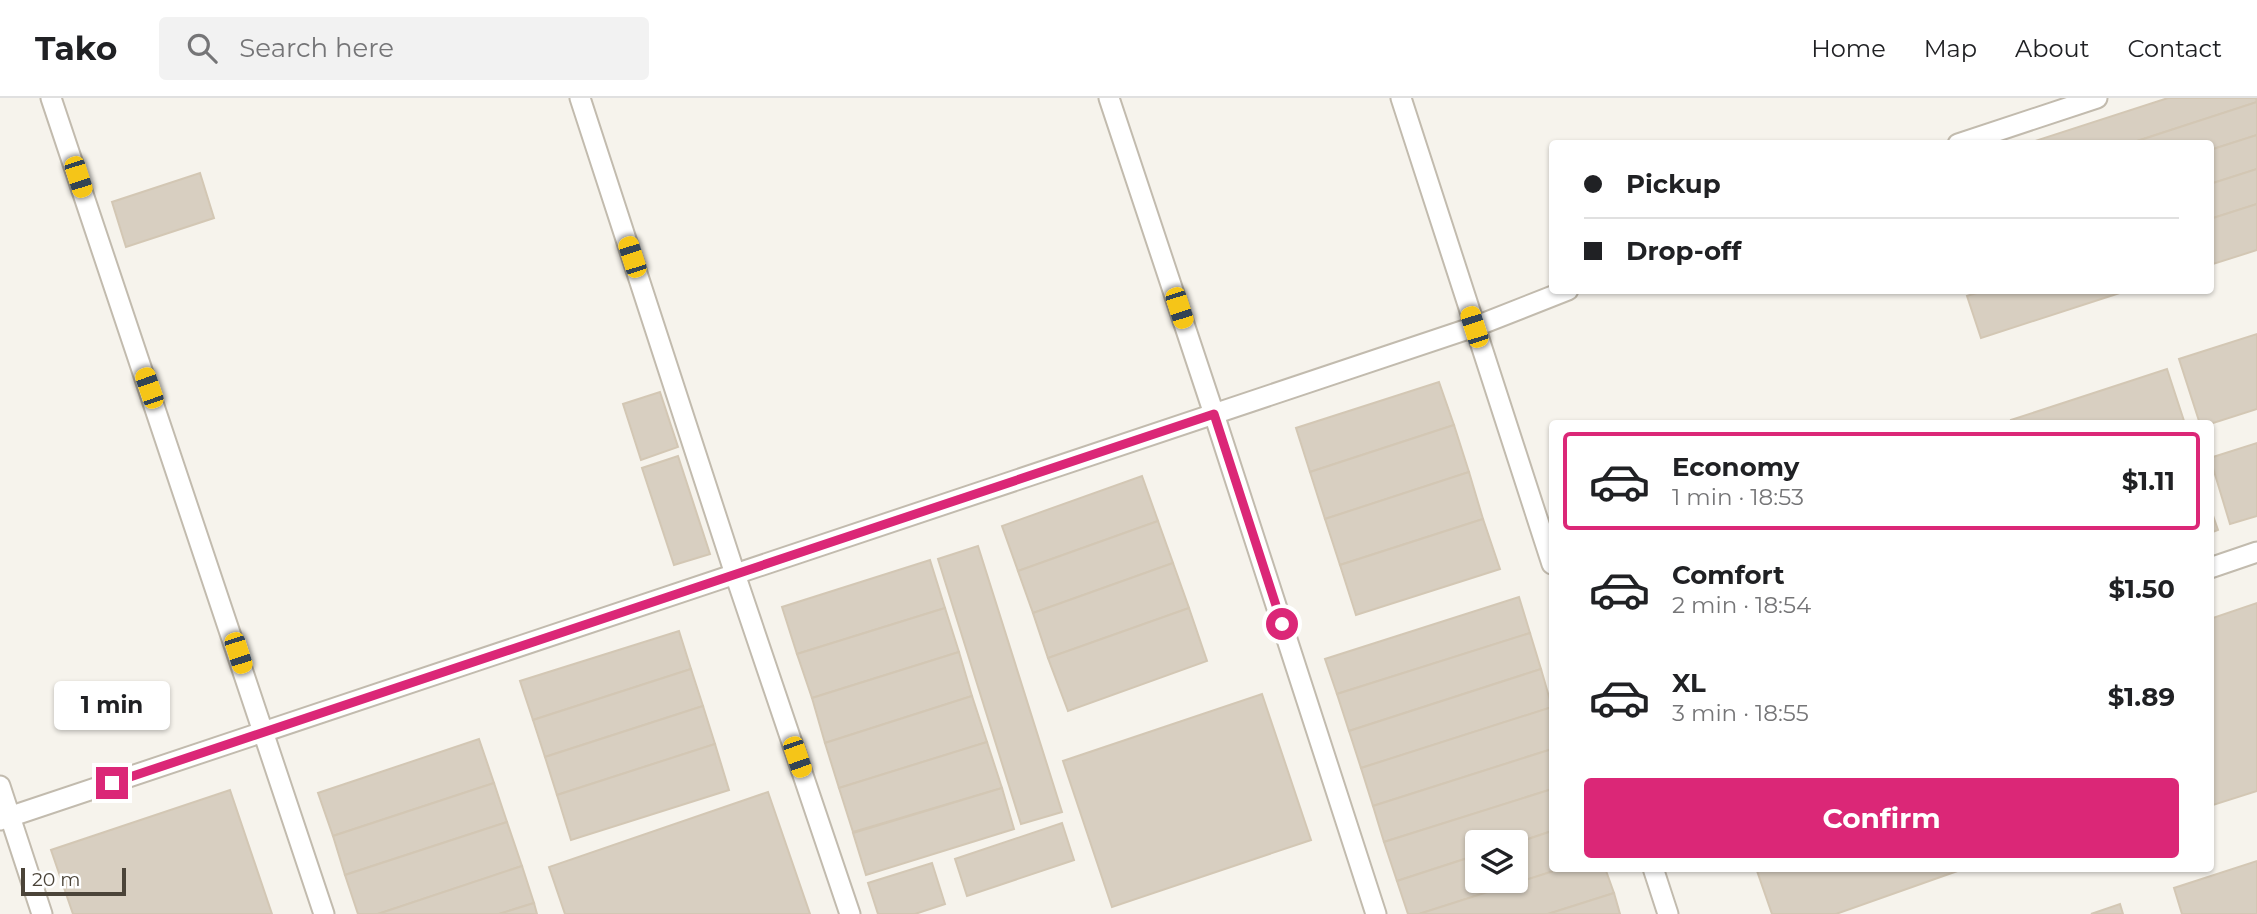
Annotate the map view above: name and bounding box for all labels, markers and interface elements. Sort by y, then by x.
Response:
search box [159,17,649,80]
text: Tako [35,28,117,68]
icon: search [183,29,221,67]
text: Search here [239,32,394,64]
text: Home [1811,34,1886,63]
text: Map [1924,34,1977,63]
text: About [2015,34,2089,63]
text: Contact [2127,34,2222,63]
car [62,154,95,200]
text: Pickup [1626,168,1721,200]
car [616,234,649,280]
text: Drop-off [1626,235,1741,267]
car [1163,285,1196,331]
car [1458,304,1491,350]
car [133,365,166,411]
icon: car [1588,450,1651,513]
text: Economy [1672,451,1799,483]
text: $1.11 [2122,465,2175,497]
text: 1 min · 18:53 [1672,483,1804,511]
icon: car [1588,558,1651,621]
text: Comfort [1672,559,1784,591]
text: $1.50 [2109,573,2175,605]
text: 2 min · 18:54 [1672,591,1811,619]
route start [1266,608,1298,640]
car [222,630,255,676]
icon: car [1588,666,1651,729]
text: XL [1672,667,1706,699]
text: $1.89 [2108,681,2175,713]
callout: 1 min [54,682,170,730]
text: 1 min [81,691,143,719]
text: 3 min · 18:55 [1672,699,1809,727]
car [781,734,814,780]
route end [96,767,128,799]
button: Confirm [1584,778,2179,858]
map controls [1465,830,1528,893]
button: layers [1465,830,1528,893]
scale bar [21,865,126,897]
text: 20 m [32,868,80,891]

